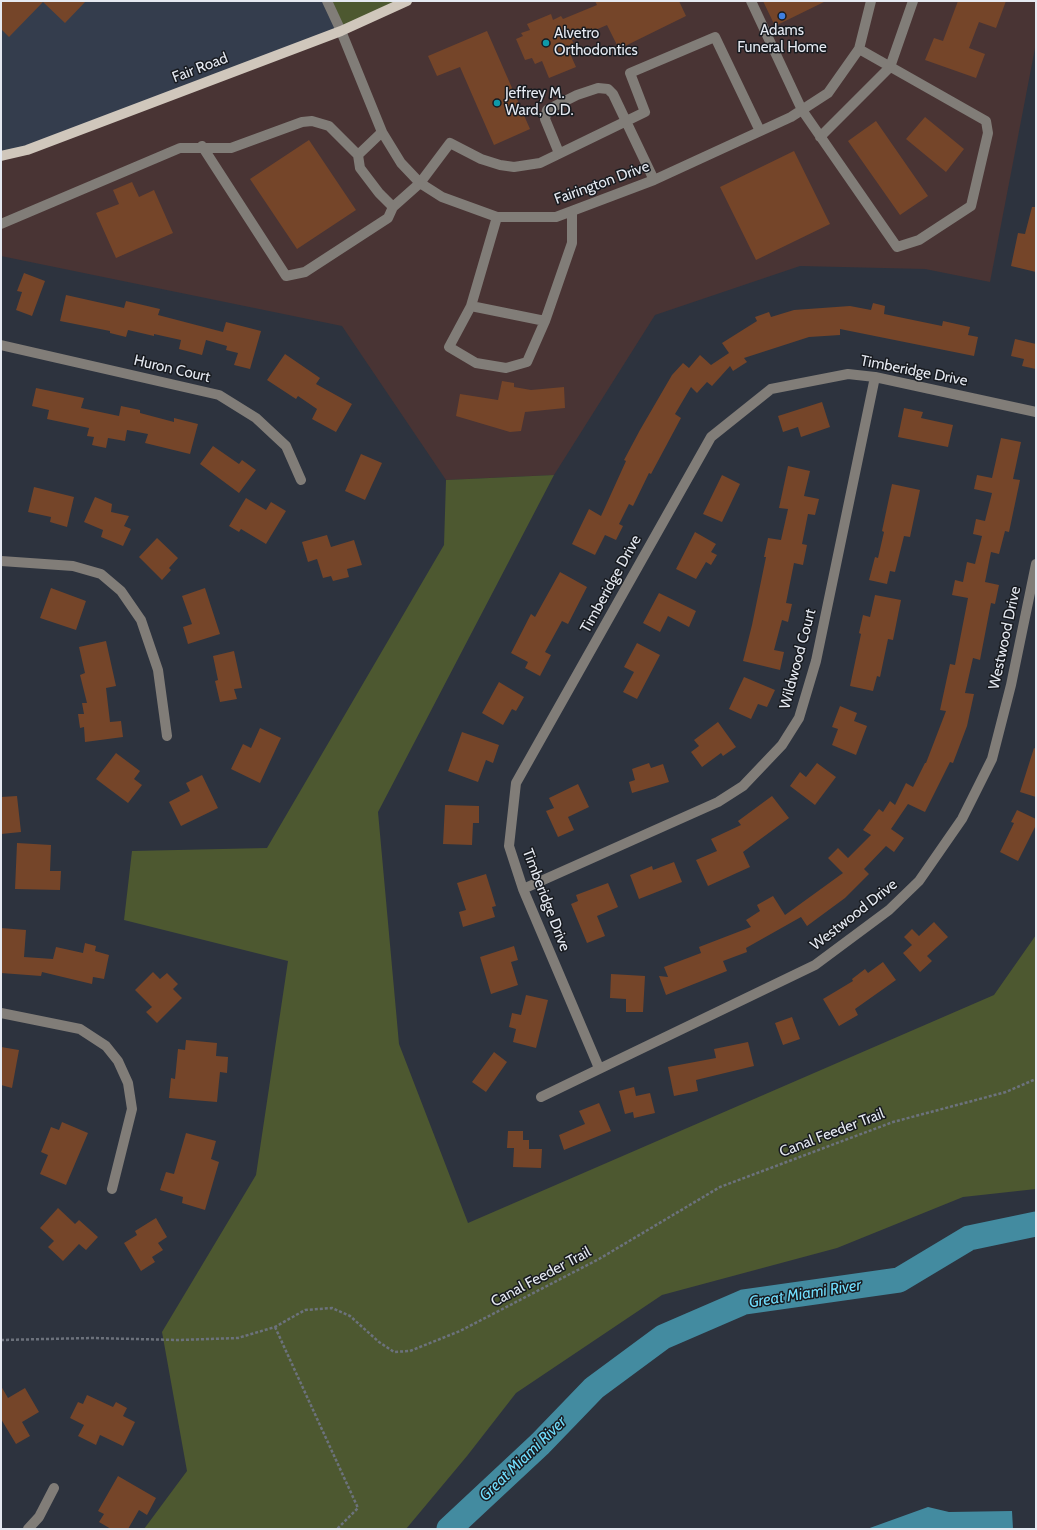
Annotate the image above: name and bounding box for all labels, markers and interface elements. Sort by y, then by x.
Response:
marker: Adams Funeral Home [777,11,787,21]
place label: Adams Funeral Home [737,22,827,57]
place label: Alvetro Orthodontics [554,25,638,60]
marker: Alvetro Orthodontics [541,38,551,48]
street label: Fair Road [170,49,230,87]
place label: Jeffrey M. Ward, O.D. [505,85,574,120]
marker: Jeffrey M. Ward, O.D. [492,98,502,108]
street label: Fairington Drive [552,157,652,209]
street label: Huron Court [132,351,212,387]
street label: Timberidge Drive [859,352,969,390]
street label: Timberidge Drive [577,532,645,636]
street label: Westwood Drive [985,585,1025,691]
street label: Wildwood Court [776,607,820,711]
street label: Timberidge Drive [518,846,574,954]
street label: Westwood Drive [807,876,901,954]
street label: Canal Feeder Trail [777,1105,887,1161]
street label: Canal Feeder Trail [488,1243,594,1311]
water label: Great Miami River [747,1276,863,1312]
water label: Great Miami River [475,1413,571,1505]

